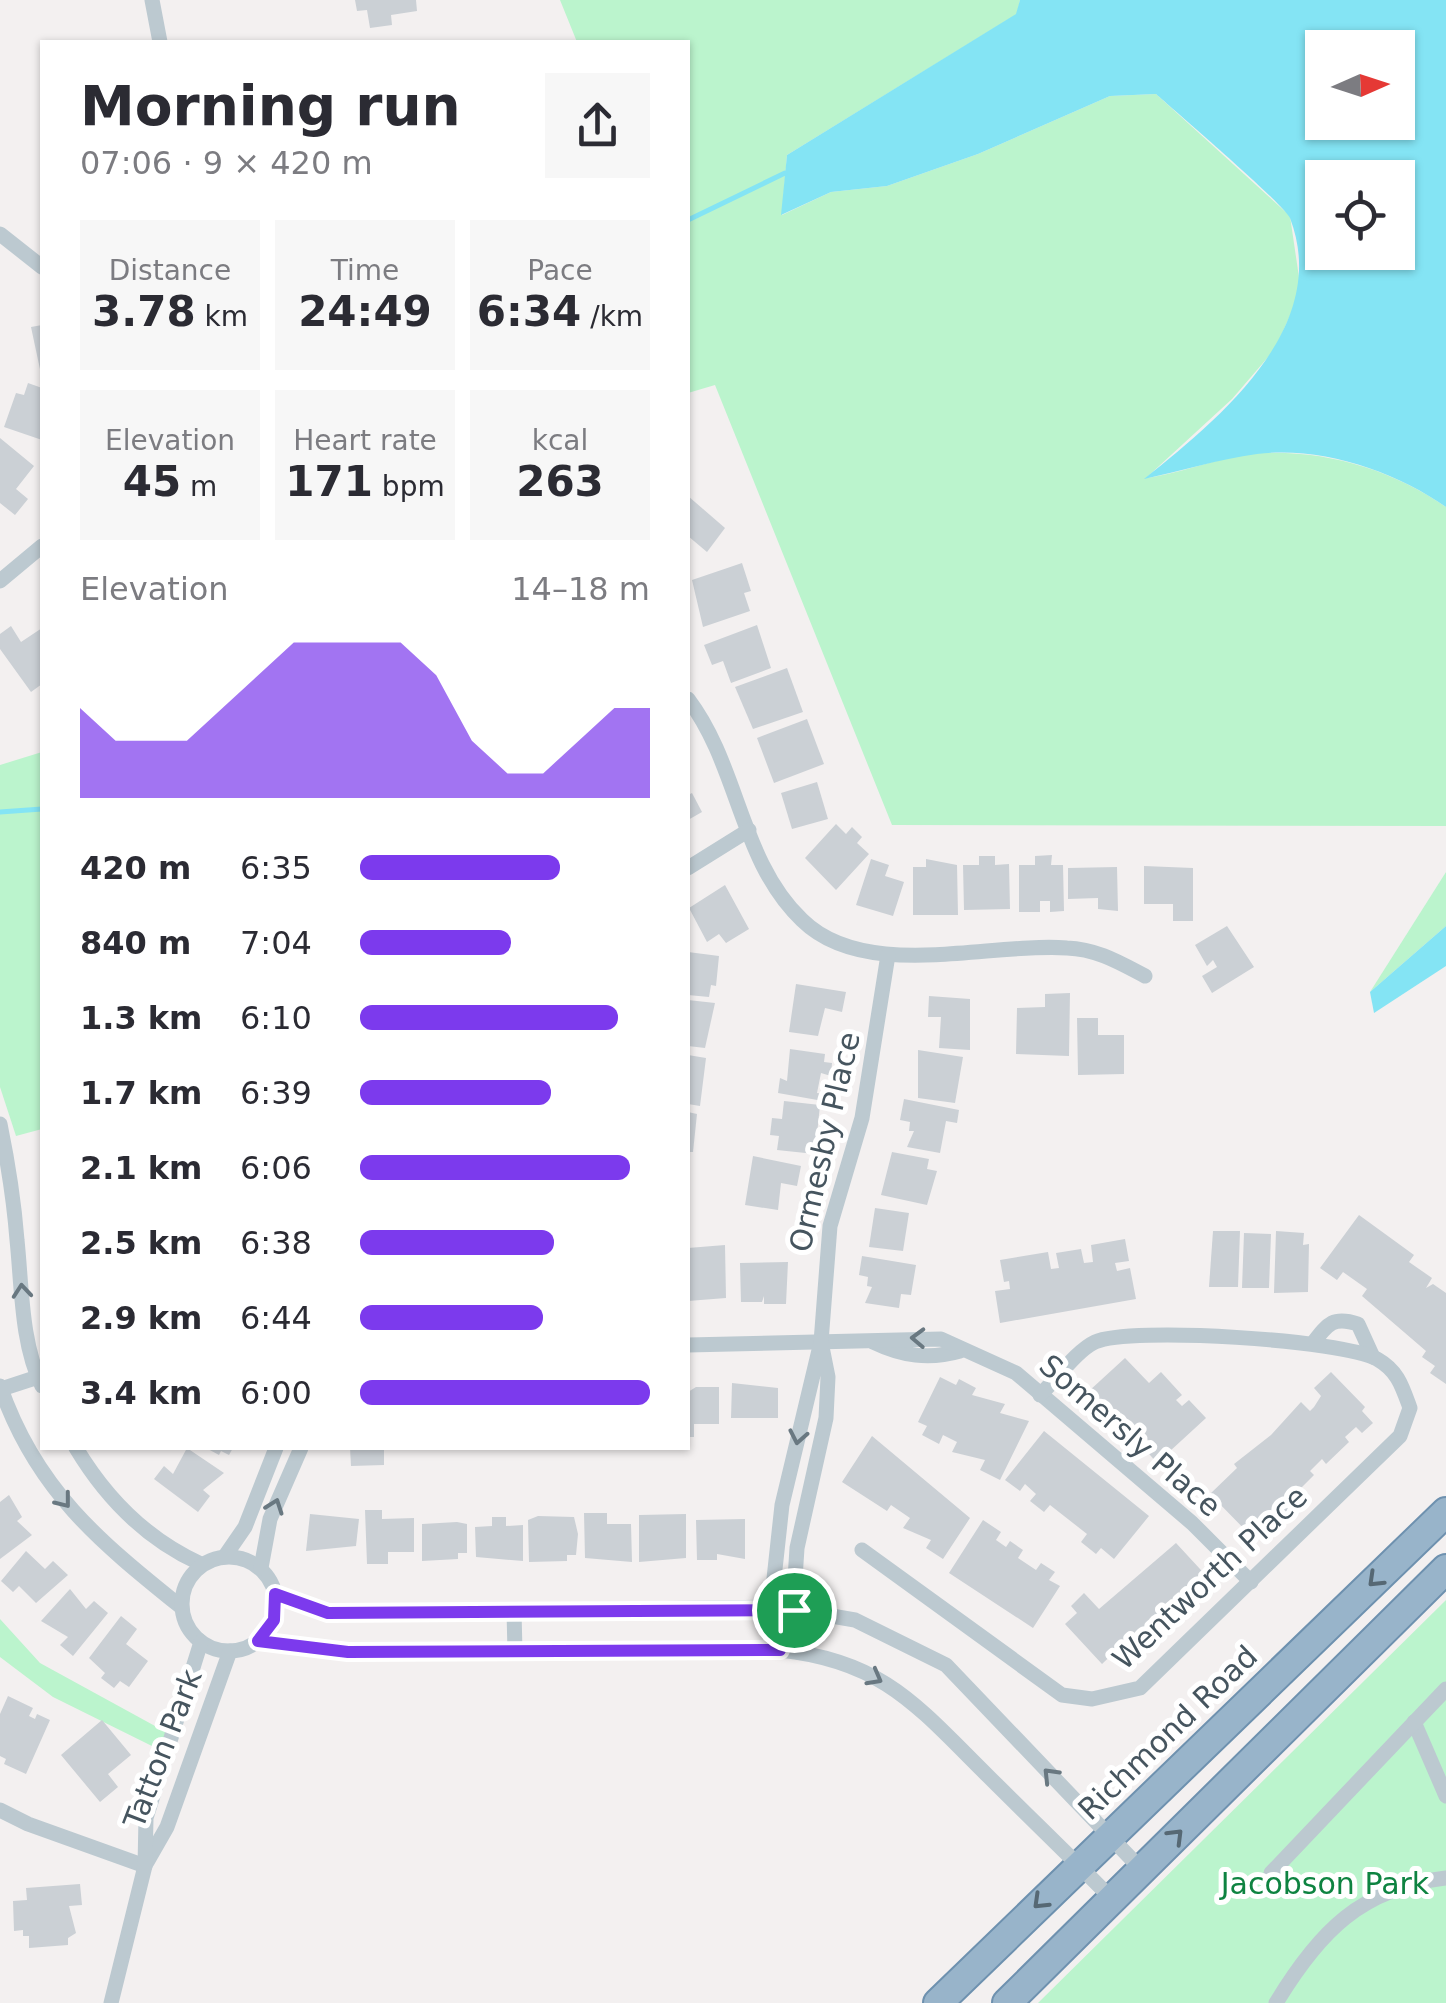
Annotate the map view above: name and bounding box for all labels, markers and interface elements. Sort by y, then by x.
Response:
north arrow [1305,30,1415,140]
map controls [1305,30,1415,270]
button: share [545,73,650,178]
text: Morning run [80,74,461,138]
text: 07:06 · 9 × 420 m [80,144,373,182]
button: locate [1305,160,1415,270]
text: Distance [109,254,231,287]
text: Time [331,254,399,287]
text: Pace [527,254,593,287]
text: 3.78 [92,287,196,336]
text: 24:49 [298,287,432,336]
text: 6:34 [477,287,581,336]
text: km [196,300,248,333]
text: /km [581,300,643,333]
text: Elevation [105,424,235,457]
text: Heart rate [293,424,437,457]
text: kcal [532,424,588,457]
text: 45 [123,457,181,506]
text: 171 [285,457,373,506]
text: 263 [516,457,604,506]
text: m [181,470,217,503]
text: bpm [373,470,445,503]
text: Elevation [80,570,229,608]
text: 14–18 m [511,570,650,608]
text: 420 m [80,849,191,887]
text: 6:35 [240,849,312,887]
text: 840 m [80,924,191,962]
text: 7:04 [240,924,312,962]
text: 1.3 km [80,999,202,1037]
text: 6:10 [240,999,312,1037]
street label: Ormesby Place [782,1028,867,1255]
text: 1.7 km [80,1074,202,1112]
text: 6:39 [240,1074,312,1112]
text: 2.1 km [80,1149,202,1187]
text: 6:06 [240,1149,312,1187]
text: 2.5 km [80,1224,202,1262]
text: 6:38 [240,1224,312,1262]
one-way arrow [12,1283,34,1299]
text: 2.9 km [80,1299,202,1337]
text: 6:44 [240,1299,312,1337]
one-way arrow [910,1327,926,1348]
street label: Somersly Place [1033,1347,1228,1524]
text: 3.4 km [80,1374,202,1412]
text: 6:00 [240,1374,312,1412]
one-way arrow [789,1428,810,1445]
street label: Wentworth Place [1105,1479,1314,1677]
one-way arrow [52,1490,70,1508]
one-way arrow [263,1499,284,1516]
pin [752,1568,837,1653]
one-way arrow [1369,1568,1387,1586]
icon: arrive [767,1583,822,1638]
street label: Richmond Road [1071,1638,1264,1827]
street label: Tatton Park [116,1664,209,1834]
one-way arrow [864,1665,882,1685]
one-way arrow [1044,1768,1062,1787]
one-way arrow [1164,1830,1182,1848]
park label: Jacobson Park [1219,1866,1430,1901]
one-way arrow [1034,1890,1052,1908]

